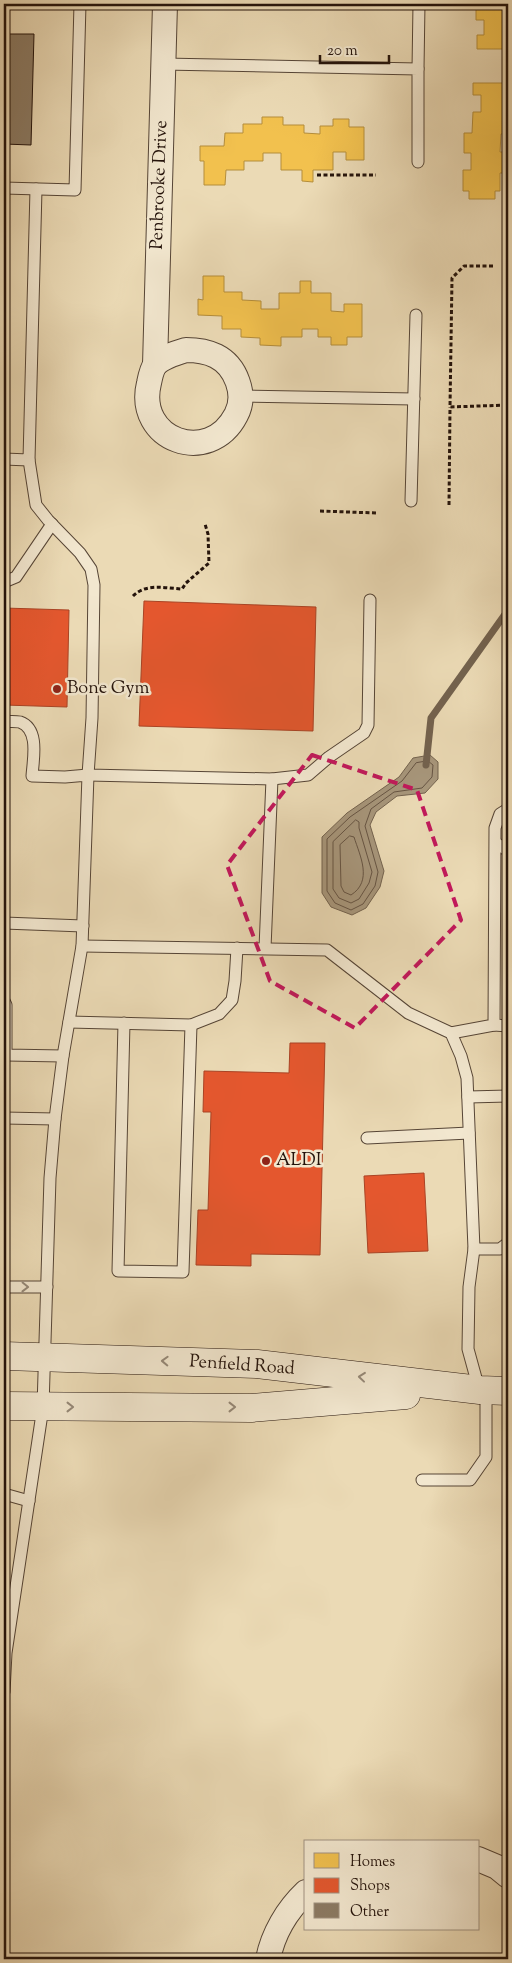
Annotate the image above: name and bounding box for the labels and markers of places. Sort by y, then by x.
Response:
place label: Bone Gym [67,676,150,702]
marker: Bone Gym [51,683,63,695]
place label: ALDI [276,1148,322,1174]
marker: ALDI [260,1155,272,1167]

